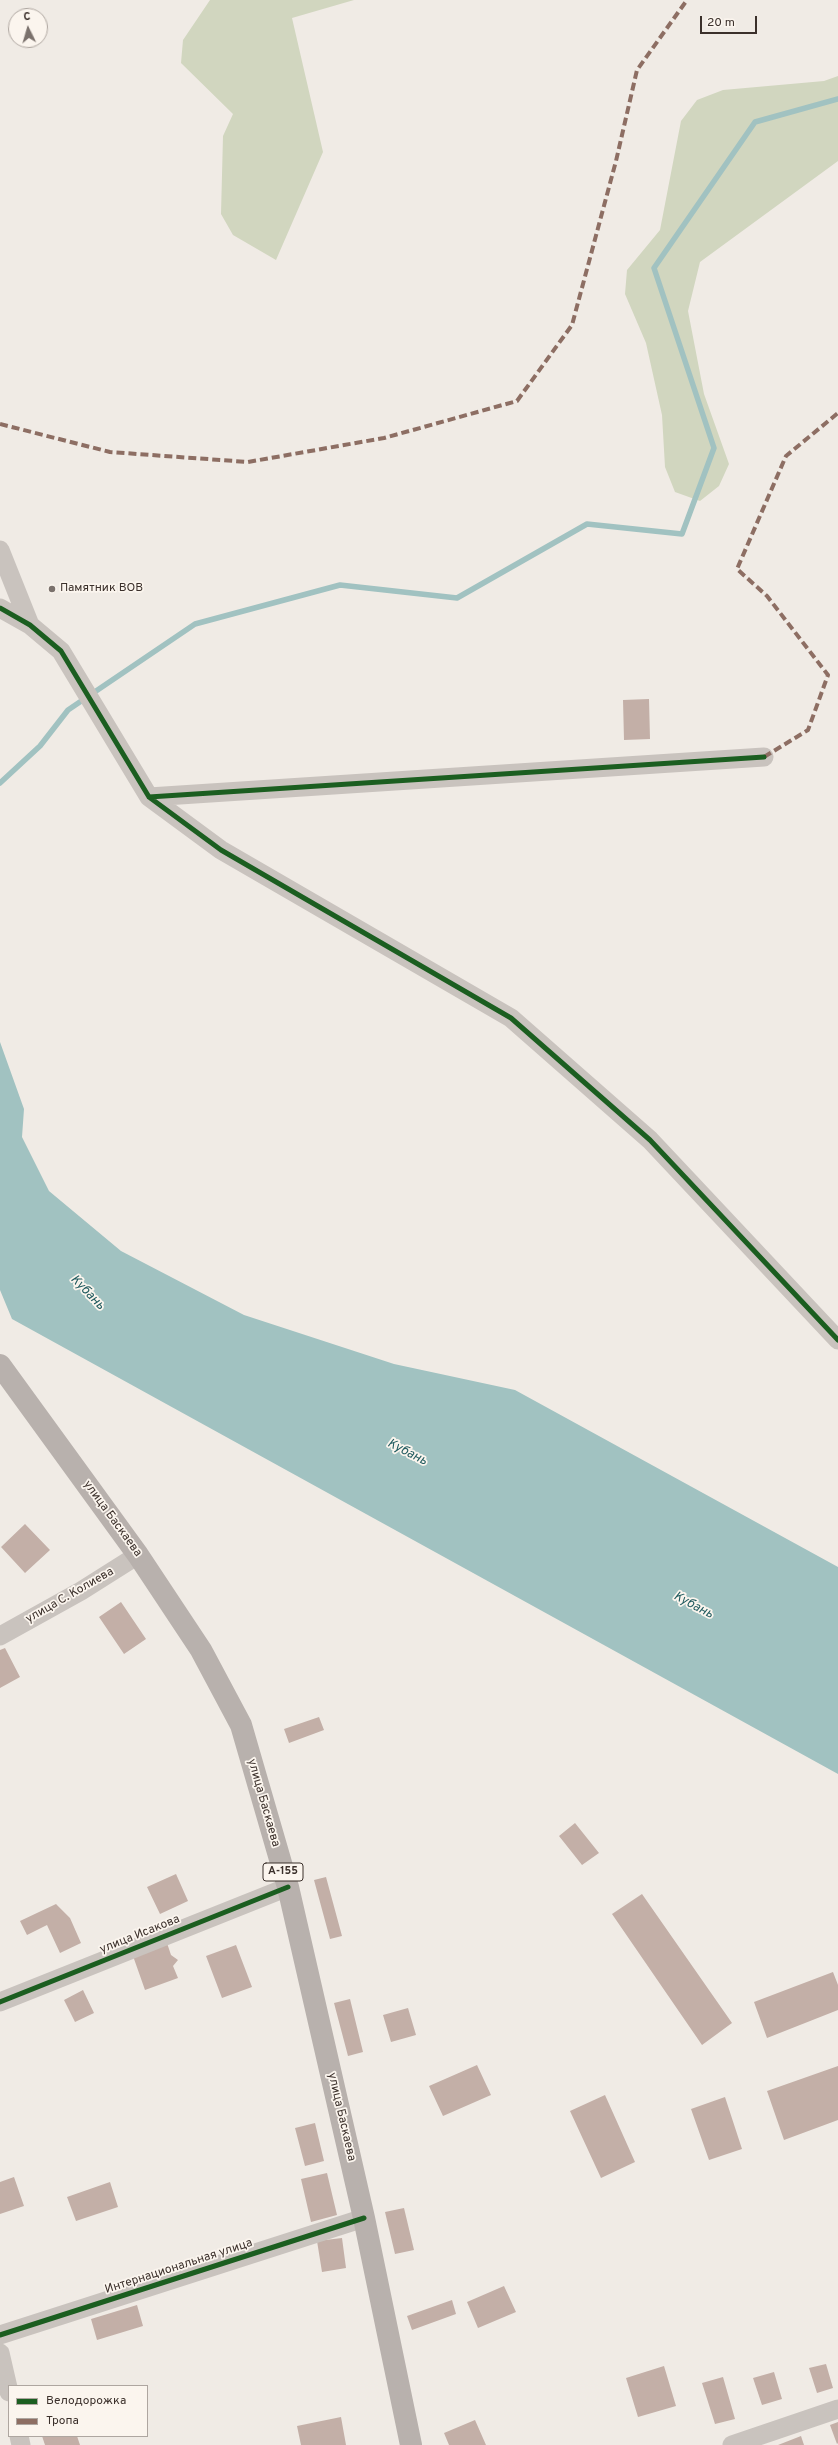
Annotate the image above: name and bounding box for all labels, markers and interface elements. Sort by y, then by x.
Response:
north arrow [8,8,48,48]
scale bar [702,8,759,34]
text: С [23,10,31,24]
text: 20 m [707,15,735,31]
place label: Памятник ВОВ [60,582,143,596]
marker: Памятник ВОВ [47,584,57,594]
water label: Кубань [67,1272,107,1314]
water label: Кубань [384,1436,430,1470]
street label: улица Баскаева [80,1478,144,1560]
street label: улица С. Колиева [23,1565,117,1627]
water label: Кубань [670,1589,716,1623]
street label: улица Баскаева [244,1757,282,1849]
road number: А-155 [263,1863,303,1881]
street label: улица Исакова [98,1912,182,1958]
street label: улица Баскаева [324,2071,358,2163]
street label: Интернациональная улица [103,2236,255,2298]
legend [8,2385,148,2437]
text: Велодорожка [46,2393,126,2409]
text: Тропа [46,2413,79,2429]

